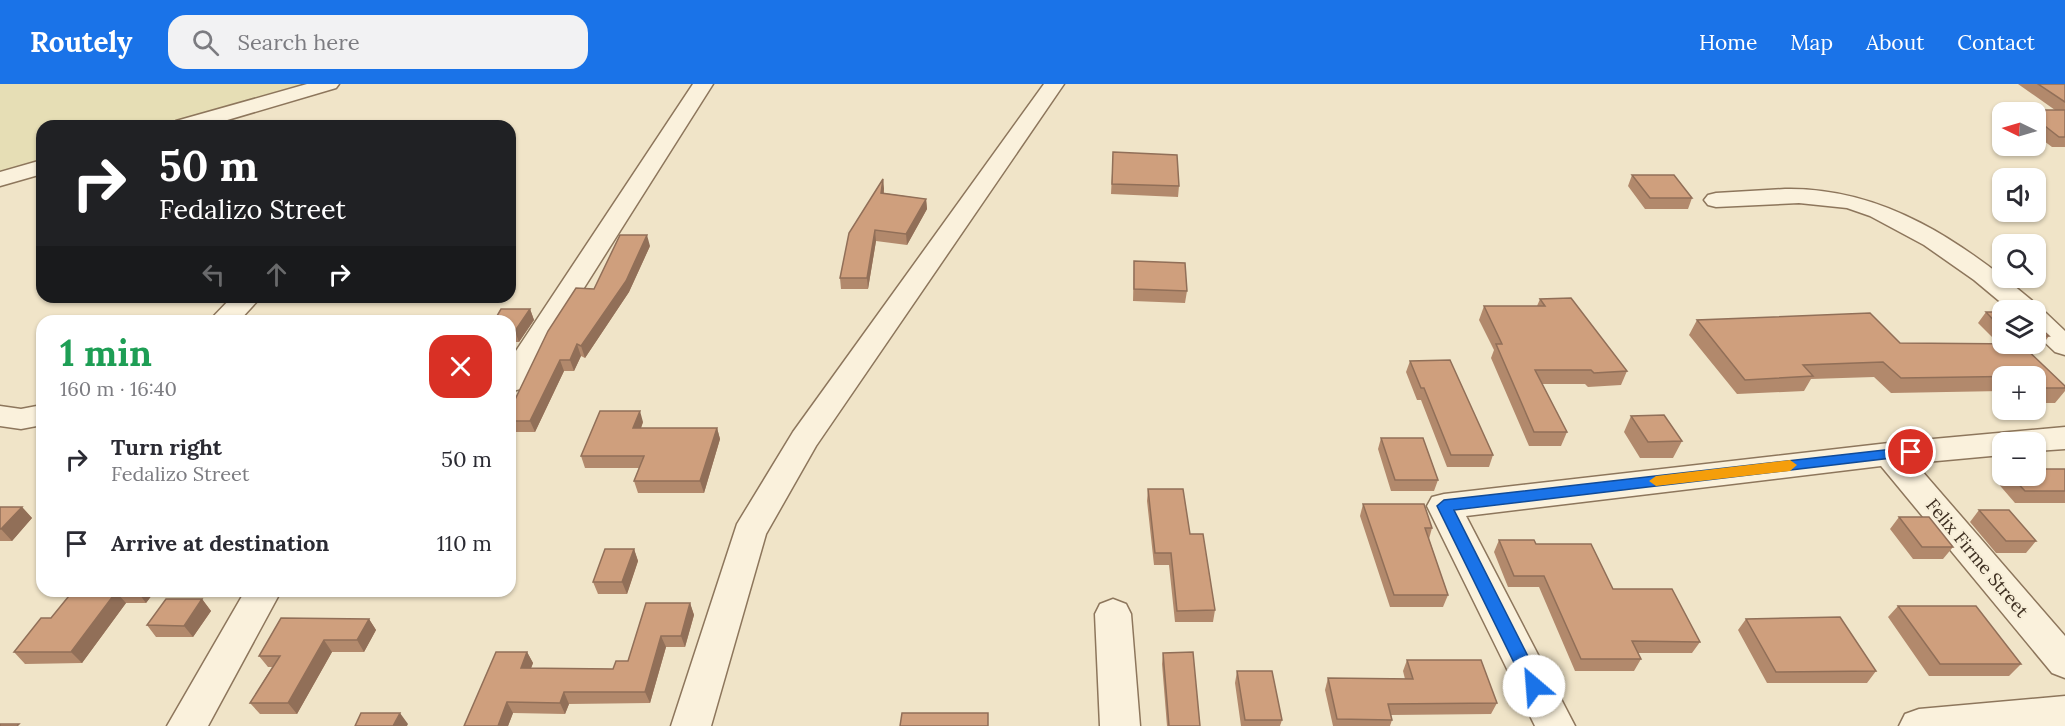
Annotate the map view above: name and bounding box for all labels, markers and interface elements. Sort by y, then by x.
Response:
search box [168,15,588,69]
text: Routely [30,24,132,60]
icon: search [189,26,222,59]
text: Search here [237,28,360,56]
text: Home [1699,29,1757,56]
text: Map [1790,29,1833,56]
text: About [1866,29,1924,56]
text: Contact [1957,29,2035,56]
north arrow [1992,102,2046,156]
map controls [1992,102,2046,486]
text: 50 m [159,139,258,193]
icon: right [60,144,138,222]
button: sound [1992,168,2046,222]
text: Fedalizo Street [159,192,346,226]
button: search [1992,234,2046,288]
icon: left [197,258,230,291]
icon: ahead [260,258,293,291]
icon: right [323,258,356,291]
button: layers [1992,300,2046,354]
text: 1 min [60,330,152,376]
button: close [429,335,492,398]
button: + [1992,366,2046,420]
text: 160 m · 16:40 [60,376,177,401]
pin [1885,426,1936,477]
button: − [1992,432,2046,486]
text: Turn right [111,433,222,461]
icon: arrive [1894,435,1927,468]
icon: right [60,443,93,476]
text: 50 m [441,445,492,473]
text: Fedalizo Street [111,461,249,486]
street label: Felix Firme Street [1921,494,2034,622]
icon: arrive [60,527,93,560]
text: Arrive at destination [111,529,329,557]
text: 110 m [437,529,492,557]
position arrow [1502,654,1566,718]

